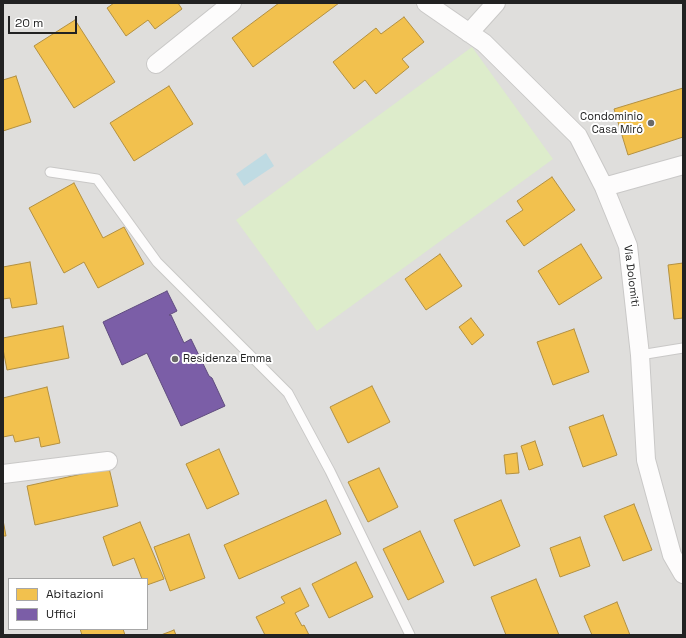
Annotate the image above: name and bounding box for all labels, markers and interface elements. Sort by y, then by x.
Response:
scale bar [10,8,79,34]
text: 20 m [15,15,43,31]
place label: Condominio Casa Miró [580,110,643,136]
marker: Condominio Casa Miró [646,118,656,128]
street label: Via Dolomiti [621,244,641,308]
place label: Residenza Emma [183,352,272,366]
marker: Residenza Emma [170,354,180,364]
legend [8,578,148,630]
text: Abitazioni [46,586,104,602]
text: Uffici [46,606,76,622]

